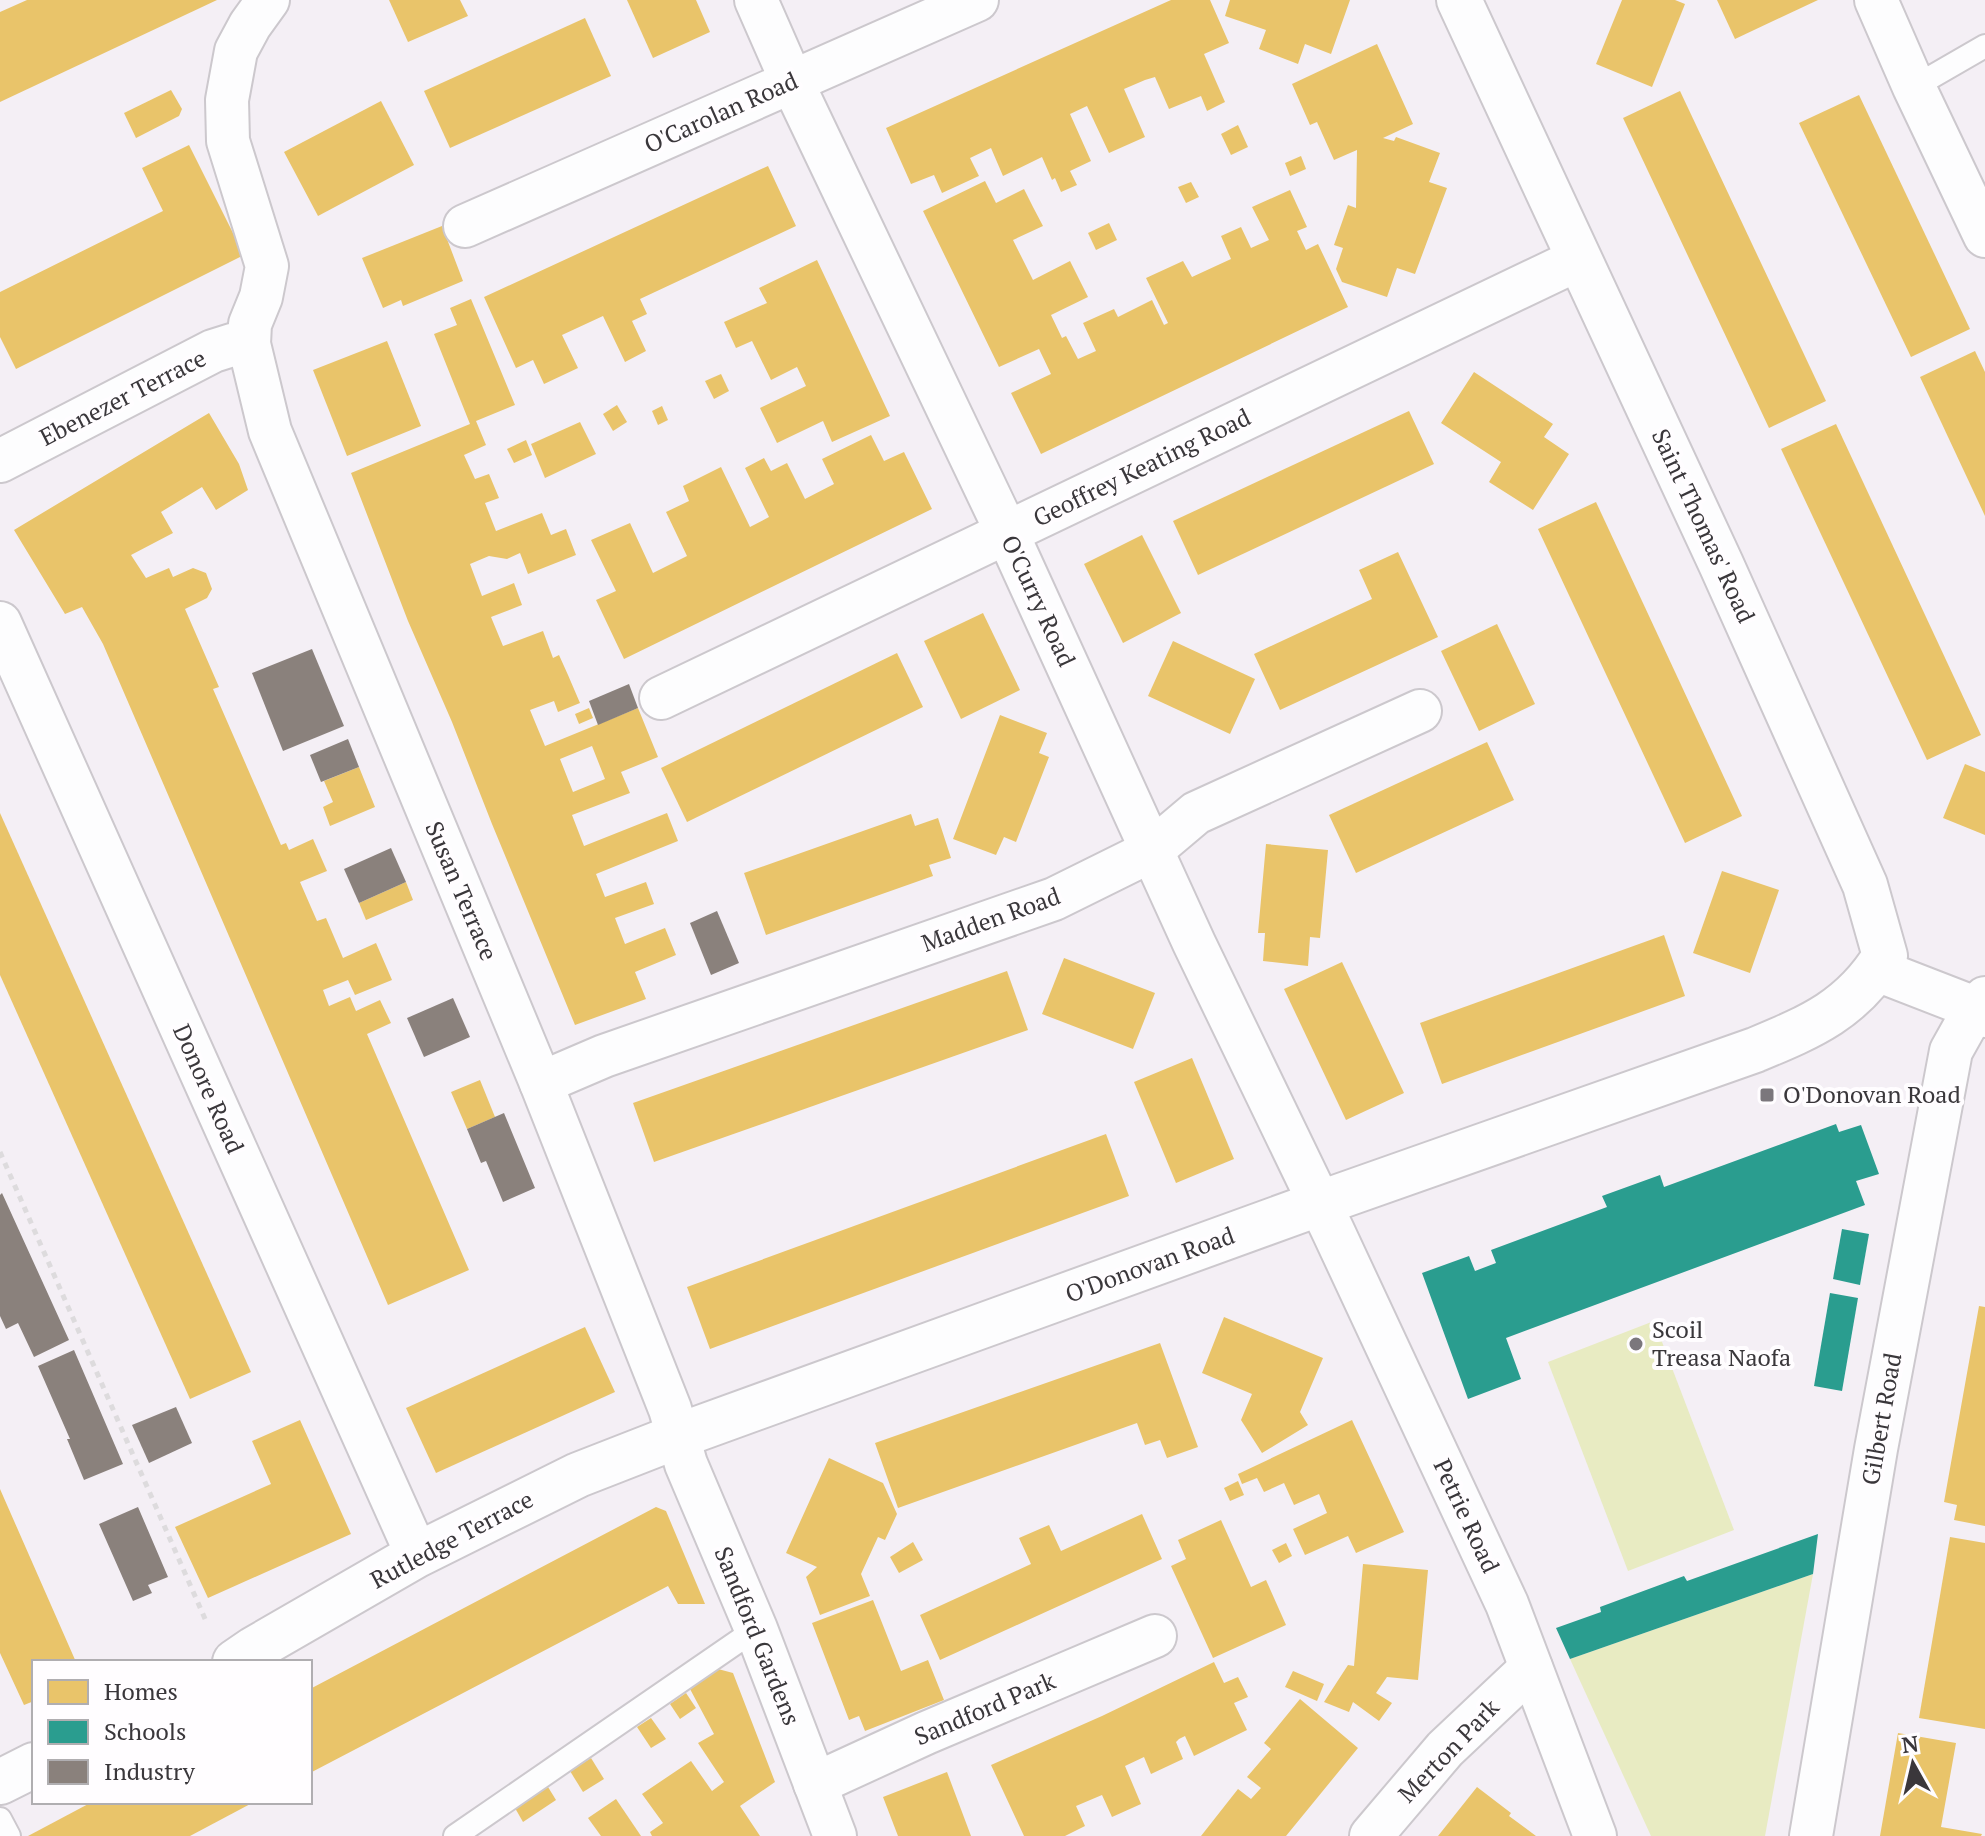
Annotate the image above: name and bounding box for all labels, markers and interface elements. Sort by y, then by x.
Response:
street label: O'Carolan Road [639,64,802,160]
street label: Ebenezer Terrace [34,341,211,453]
street label: Geoffrey Keating Road [1028,401,1256,534]
street label: Saint Thomas' Road [1645,423,1763,628]
street label: O'Curry Road [995,530,1083,671]
street label: Susan Terrace [418,816,506,965]
street label: Madden Road [917,879,1064,959]
street label: Donore Road [166,1019,252,1158]
place label: O'Donovan Road [1783,1078,1961,1110]
marker: O'Donovan Road [1758,1086,1776,1104]
street label: O'Donovan Road [1061,1219,1239,1310]
place label: Scoil Treasa Naofa [1652,1313,1791,1373]
marker: Scoil Treasa Naofa [1627,1335,1645,1353]
street label: Gilbert Road [1854,1350,1908,1487]
street label: Petrie Road [1427,1453,1507,1578]
street label: Rutledge Terrace [365,1483,538,1595]
street label: Sandford Gardens [708,1542,808,1730]
legend [32,1660,312,1804]
street label: Sandford Park [909,1664,1060,1752]
text: Homes [104,1675,178,1707]
street label: Merton Park [1391,1691,1506,1809]
text: Schools [104,1715,186,1747]
north arrow [1873,1724,1953,1804]
text: N [1900,1728,1921,1759]
text: Industry [104,1755,196,1787]

